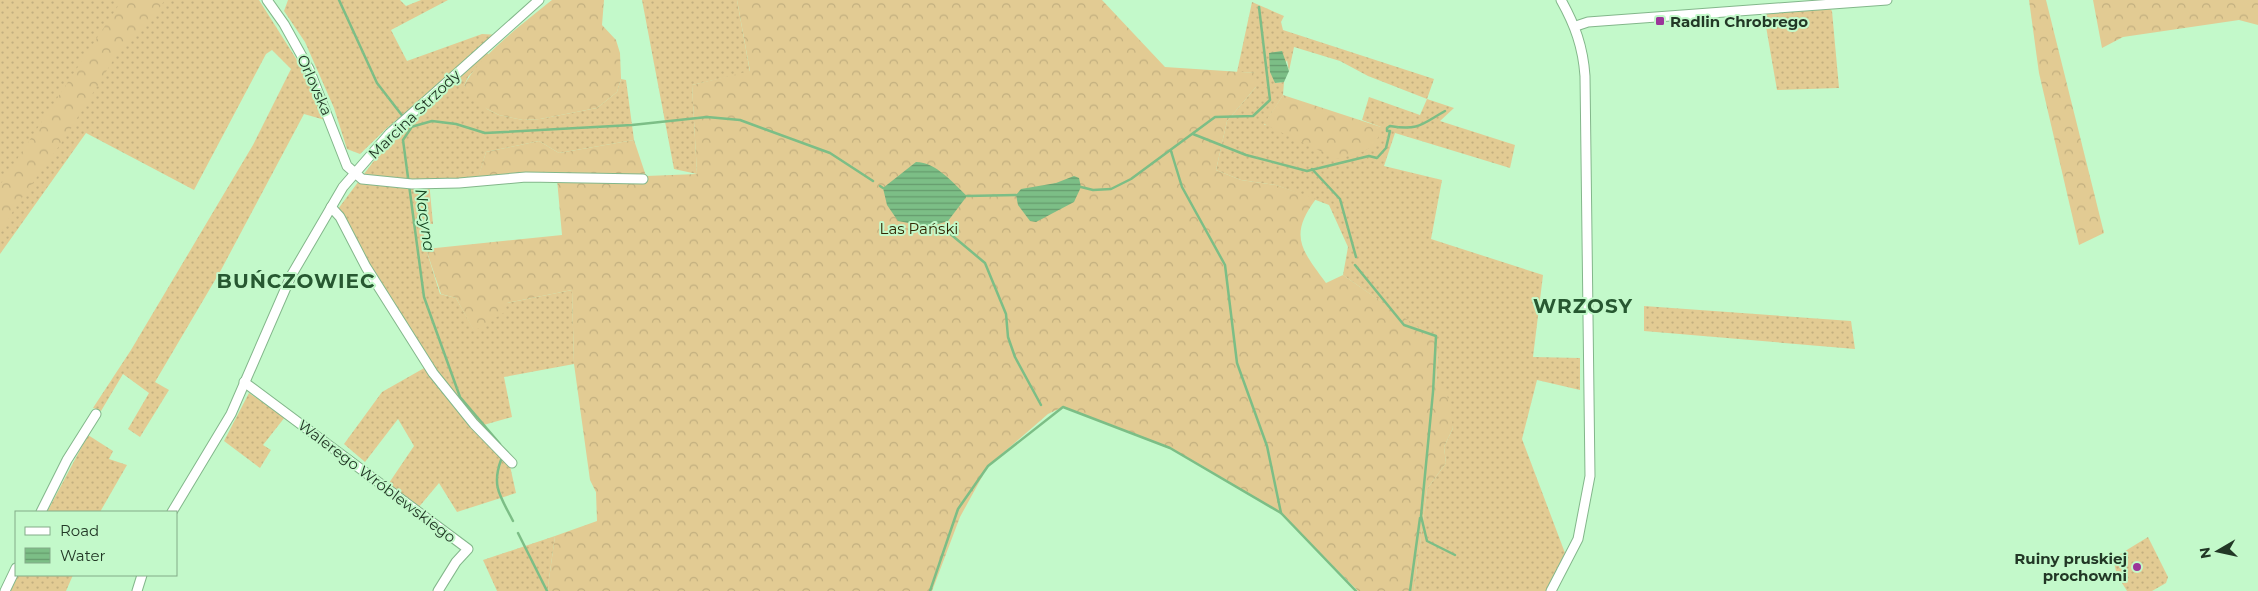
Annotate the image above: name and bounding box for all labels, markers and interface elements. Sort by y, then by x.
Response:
place label: Radlin Chrobrego [1670,12,1808,31]
marker: Radlin Chrobrego [1654,15,1666,27]
street label: Orlovska [293,52,337,118]
street label: Marcina Strzody [364,65,465,163]
water label: Nacyna [411,187,439,253]
park label: Las Pański [880,219,958,238]
district label: BUŃCZOWIEC [217,269,375,293]
district label: WRZOSY [1533,294,1633,318]
street label: Walerego Wróblewskiego [294,415,460,547]
legend [15,511,178,576]
text: Road [60,521,99,540]
north arrow [2193,526,2243,576]
text: Water [60,546,106,565]
text: N [2195,546,2215,560]
place label: Ruiny pruskiej prochowni [2014,549,2127,585]
marker: Ruiny pruskiej prochowni [2131,561,2143,573]

